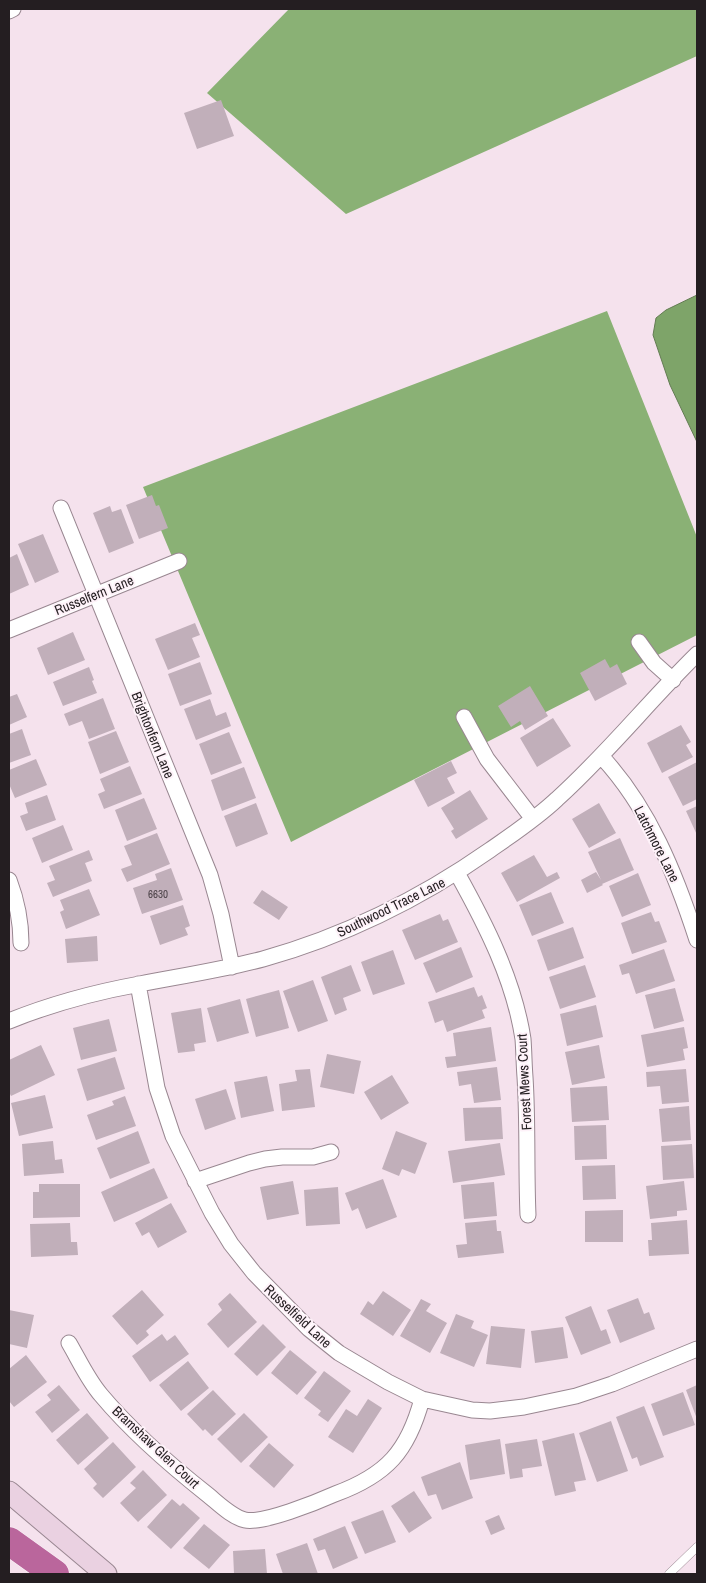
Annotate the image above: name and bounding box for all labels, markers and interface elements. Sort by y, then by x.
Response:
street label: Russelfern Lane [52,571,136,619]
street label: Brightonfern Lane [127,689,179,781]
street label: Latchmore Lane [630,803,684,885]
street label: Southwood Trace Lane [334,873,448,941]
house number: 6630 [148,887,168,901]
street label: Forest Mews Court [512,1033,536,1131]
street label: Russelfield Lane [261,1280,335,1352]
street label: Bramshaw Glen Court [109,1402,203,1492]

